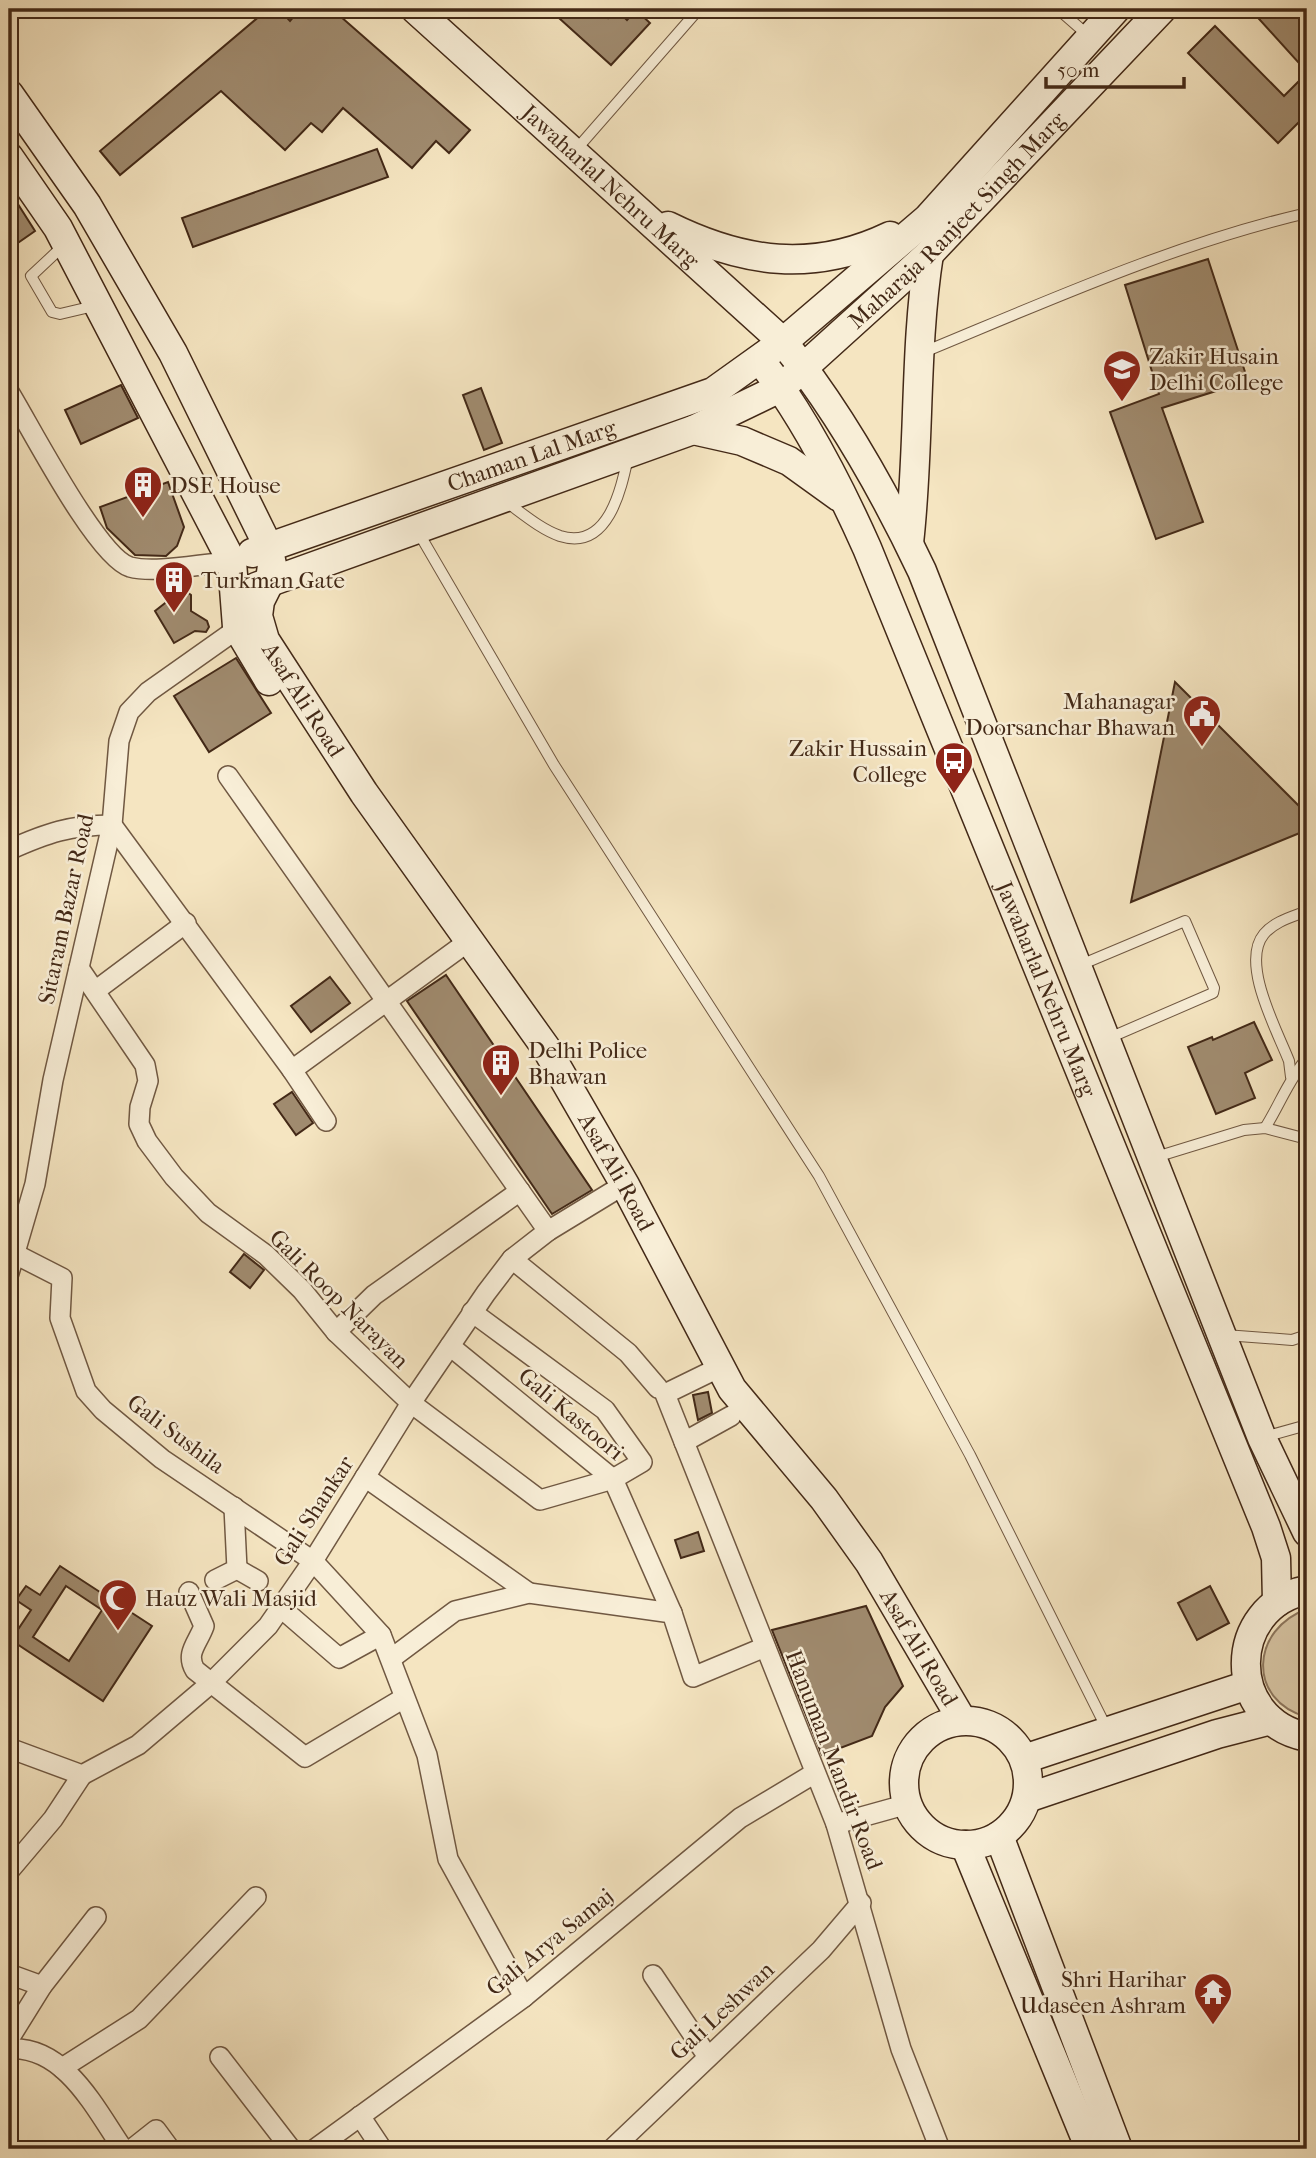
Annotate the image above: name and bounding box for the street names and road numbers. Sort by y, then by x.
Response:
street label: Jawaharlal Nehru Marg [515,98,706,274]
street label: Maharaja Ranjeet Singh Marg [843,105,1071,334]
street label: Chaman Lal Marg [444,413,620,497]
street label: Asaf Ali Road [256,637,351,762]
street label: Sitaram Bazar Road [33,811,99,1007]
street label: Jawaharlal Nehru Marg [990,875,1103,1101]
street label: Asaf Ali Road [572,1107,660,1236]
street label: Gali Roop Narayan [264,1224,415,1375]
street label: Gali Kastoori [513,1362,629,1466]
street label: Gali Sushila [122,1389,230,1480]
street label: Gali Shankar [268,1451,360,1571]
street label: Asaf Ali Road [874,1583,964,1711]
street label: Hanuman Mandir Road [780,1646,889,1874]
street label: Gali Arya Samaj [481,1883,619,2001]
street label: Gali Leshwan [665,1956,780,2066]

